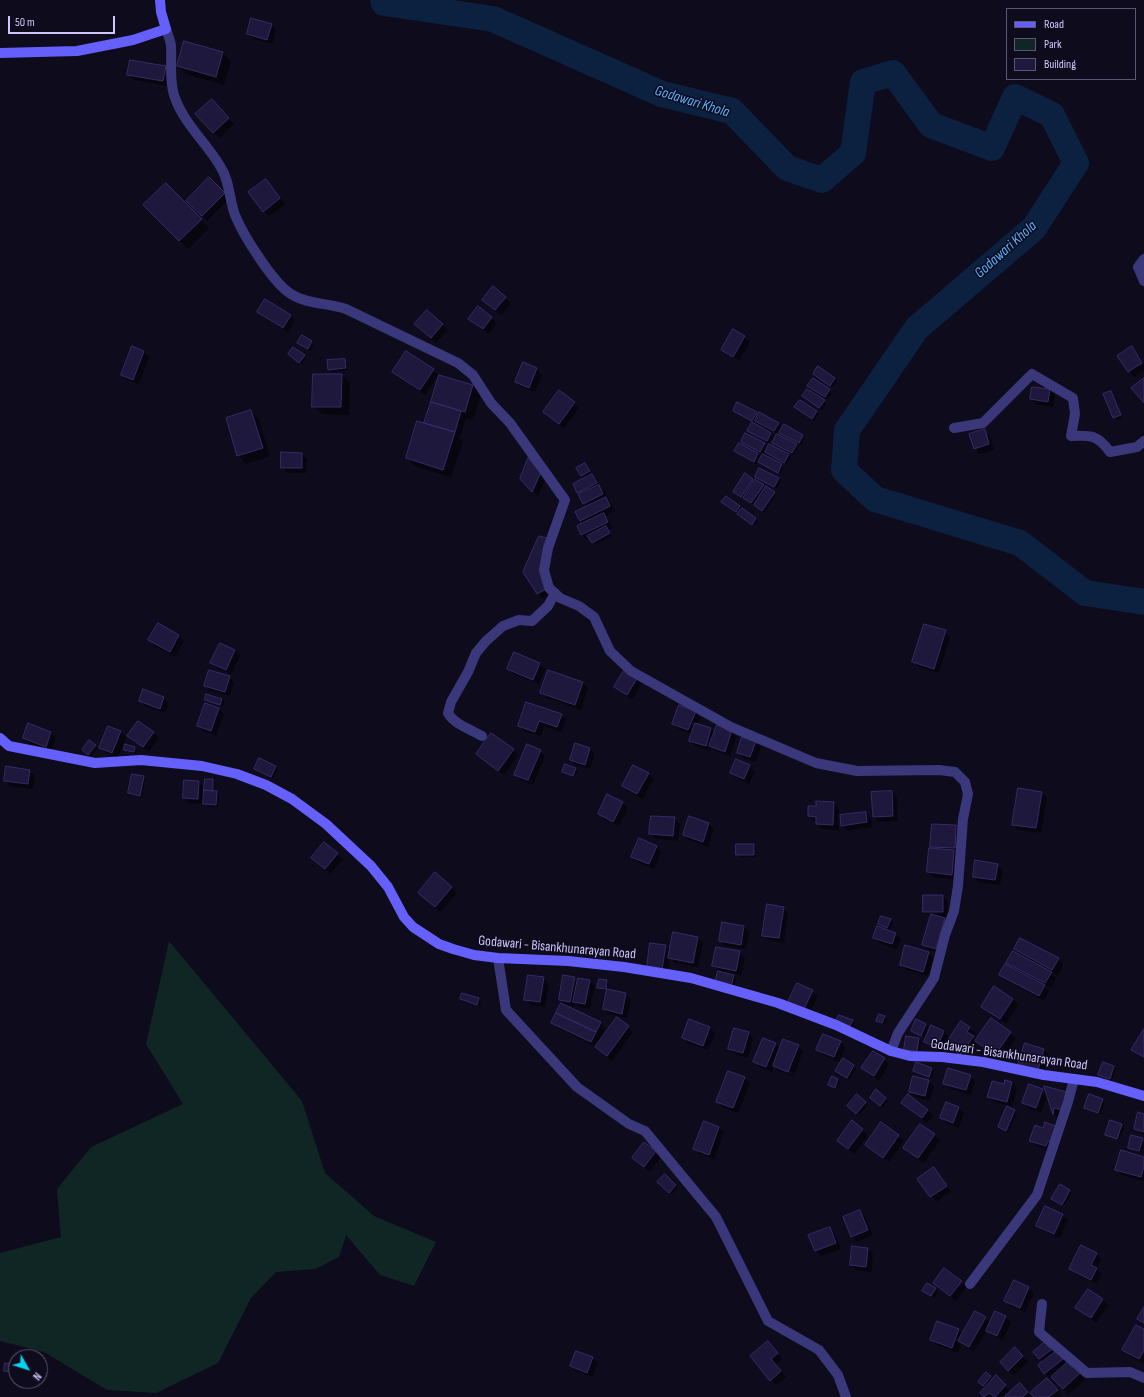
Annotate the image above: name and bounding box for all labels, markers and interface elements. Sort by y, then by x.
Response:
scale bar [10,8,117,34]
legend [1006,8,1136,80]
text: 50 m [15,15,35,30]
text: Road [1044,17,1064,32]
text: Park [1044,37,1062,52]
text: Building [1044,57,1076,72]
water label: Godawari Khola [652,82,732,122]
water label: Godawari Khola [971,217,1041,283]
street label: Godawari - Bisankhunarayan Road [477,933,637,963]
street label: Godawari - Bisankhunarayan Road [929,1036,1089,1074]
north arrow [8,1349,48,1389]
text: N [30,1370,44,1383]

